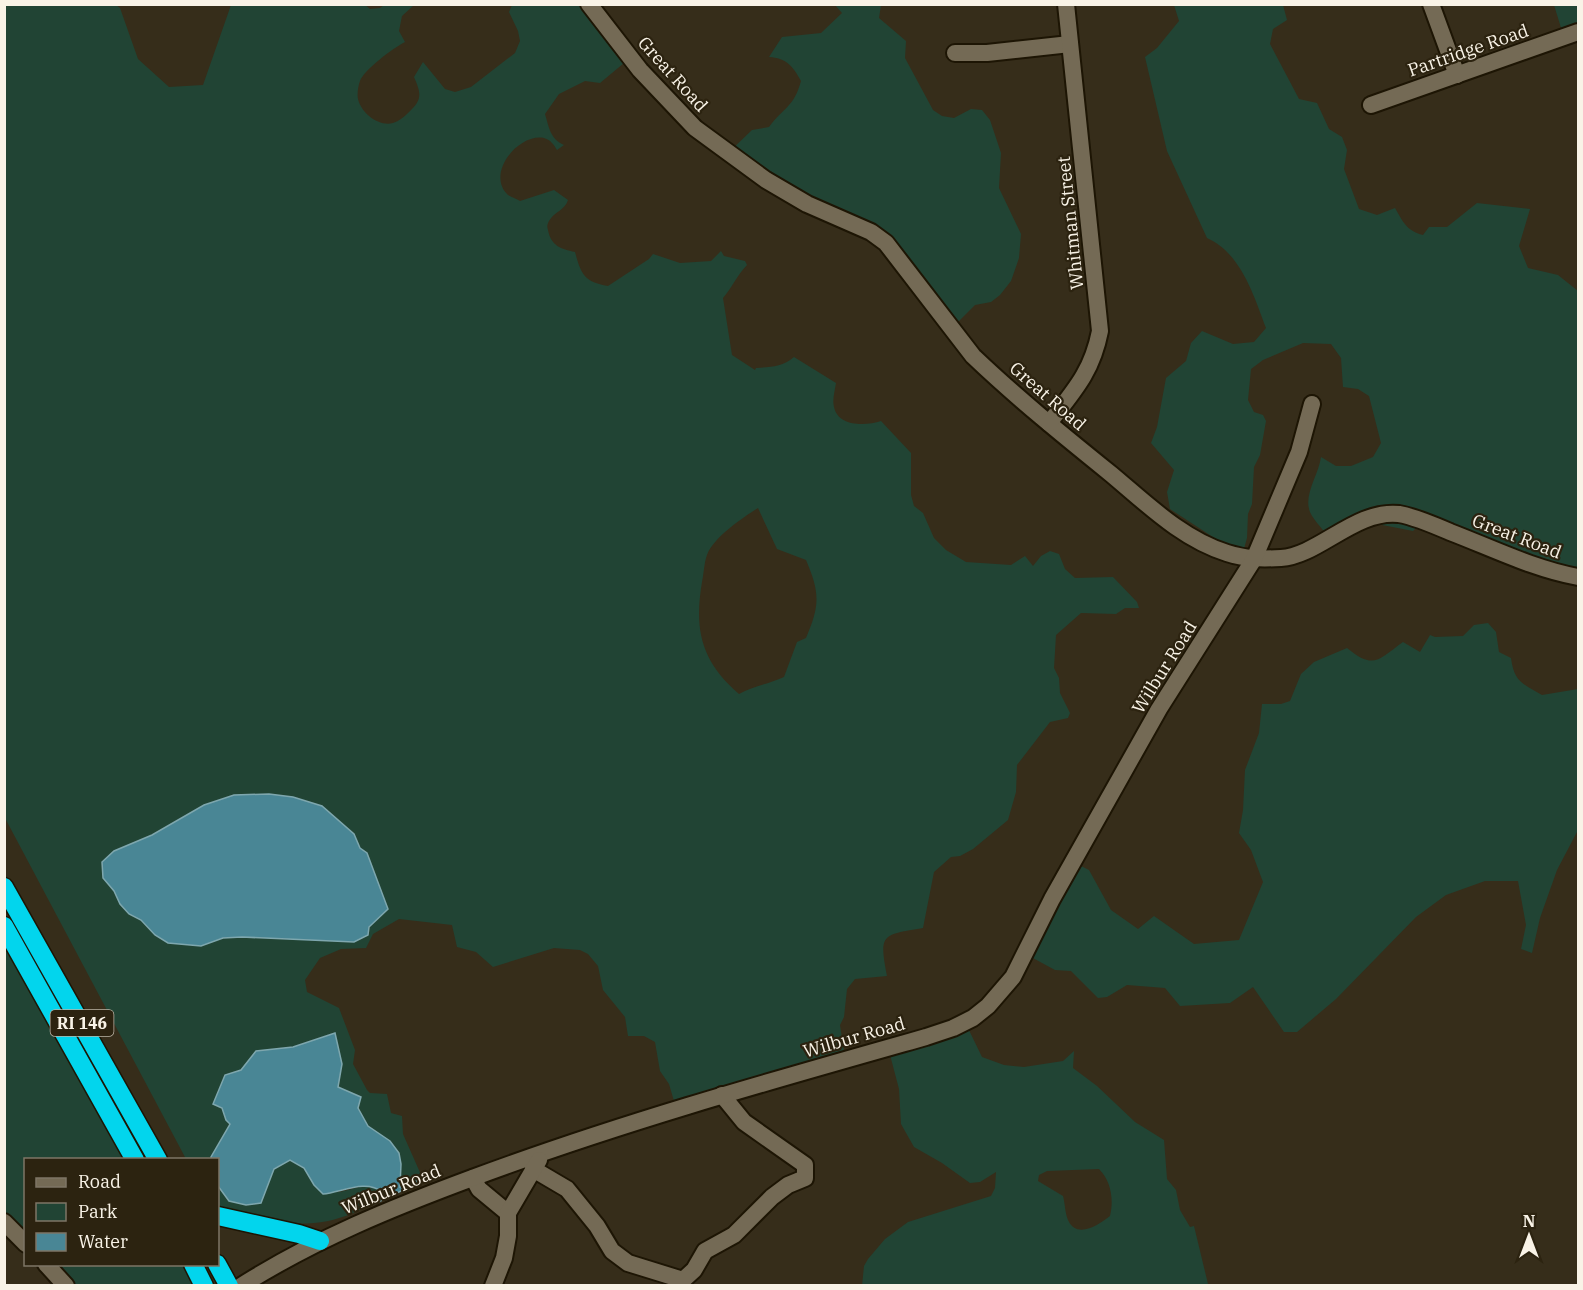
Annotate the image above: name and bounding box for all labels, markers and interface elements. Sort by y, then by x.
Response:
street label: Partridge Road [1405,19,1532,81]
street label: Great Road [633,31,713,117]
street label: Whitman Street [1052,155,1088,291]
street label: Great Road [1005,357,1091,436]
street label: Great Road [1469,508,1565,564]
street label: Wilbur Road [1126,616,1202,718]
road number: RI 146 [50,1010,113,1036]
street label: Wilbur Road [800,1011,908,1063]
legend [24,1158,219,1266]
street label: Wilbur Road [338,1159,444,1219]
text: Road [78,1170,121,1193]
text: Park [78,1200,118,1223]
north arrow [1499,1206,1559,1266]
text: N [1523,1211,1535,1231]
text: Water [78,1230,128,1253]

